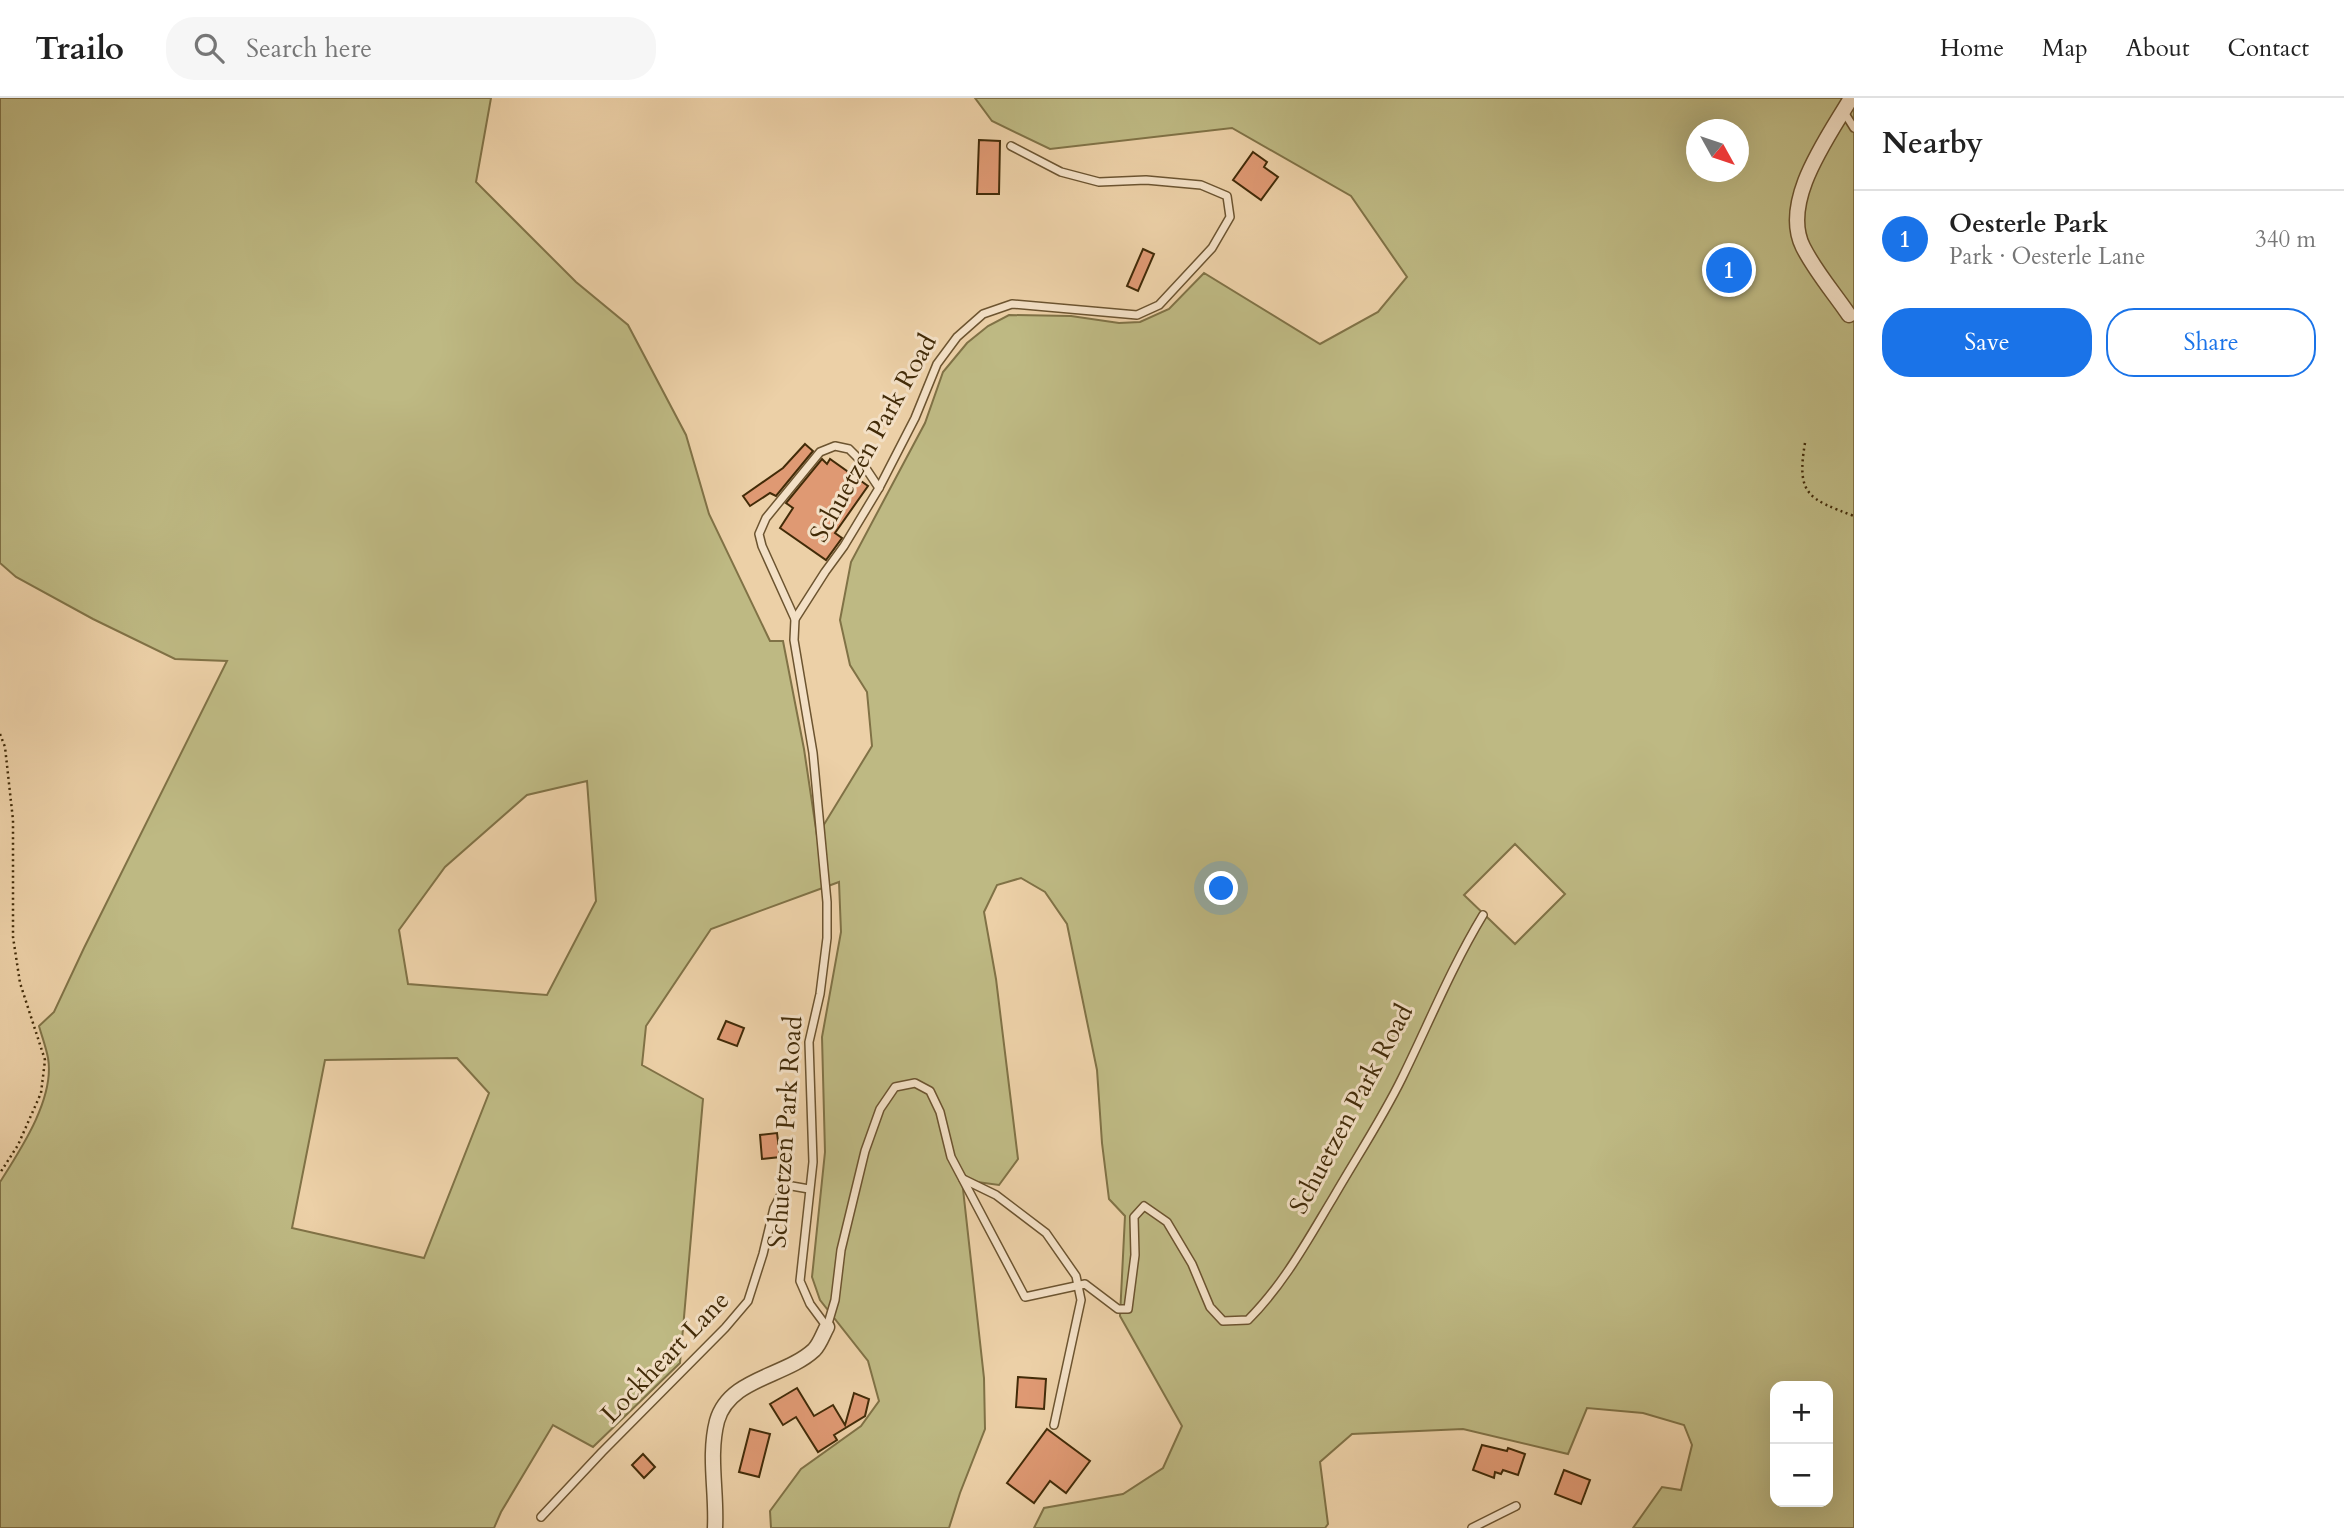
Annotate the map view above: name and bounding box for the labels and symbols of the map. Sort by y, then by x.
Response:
north arrow [1686,119,1749,182]
pin: 1 [1706,244,1752,296]
street label: Schuetzen Park Road [801,328,945,548]
your location [1204,871,1238,905]
street label: Schuetzen Park Road [1281,998,1421,1220]
street label: Schuetzen Park Road [759,1015,811,1249]
street label: Lockheart Lane [593,1283,737,1431]

